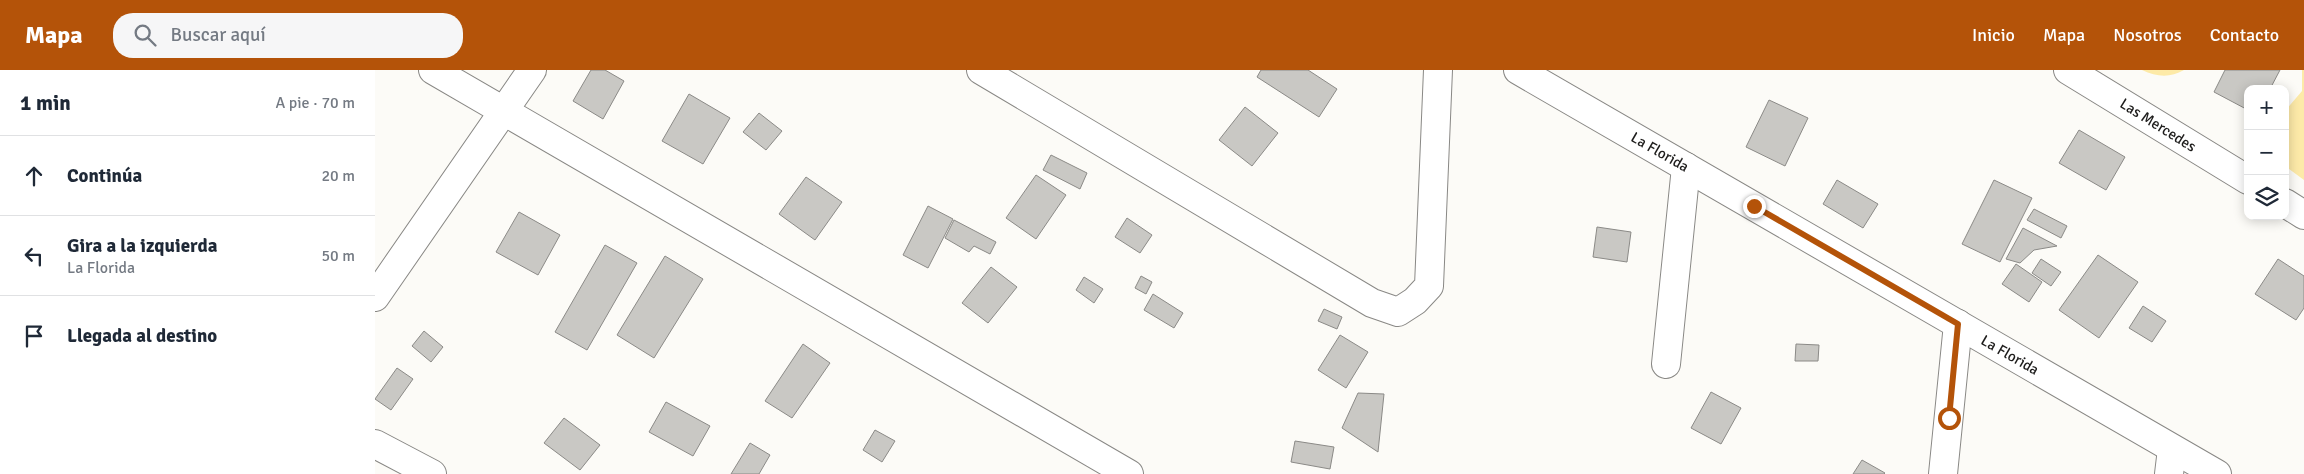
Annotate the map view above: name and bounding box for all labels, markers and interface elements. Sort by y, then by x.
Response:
search box [113,13,463,58]
text: Mapa [25,20,83,50]
icon: search [131,21,159,49]
text: Buscar aquí [171,23,266,47]
text: Inicio [1972,24,2015,46]
text: Mapa [2043,24,2085,46]
text: Nosotros [2113,24,2182,46]
text: Contacto [2210,24,2279,46]
map controls [2244,85,2289,220]
button: + [2244,85,2289,130]
text: 1 min [20,90,71,116]
text: A pie · 70 m [275,93,355,113]
street label: Las Mercedes [2117,94,2200,156]
street label: La Florida [1628,128,1692,176]
button: − [2244,130,2289,175]
icon: ahead [20,162,48,190]
text: Continúa [67,164,142,188]
text: 20 m [321,166,355,186]
button: layers [2244,175,2289,220]
route end [1743,195,1766,218]
text: Gira a la izquierda [67,234,217,258]
icon: left [20,242,48,270]
text: 50 m [321,246,355,266]
text: La Florida [67,258,135,278]
icon: arrive [20,322,48,350]
text: Llegada al destino [67,324,217,348]
street label: La Florida [1978,331,2042,379]
route start [1938,407,1961,430]

